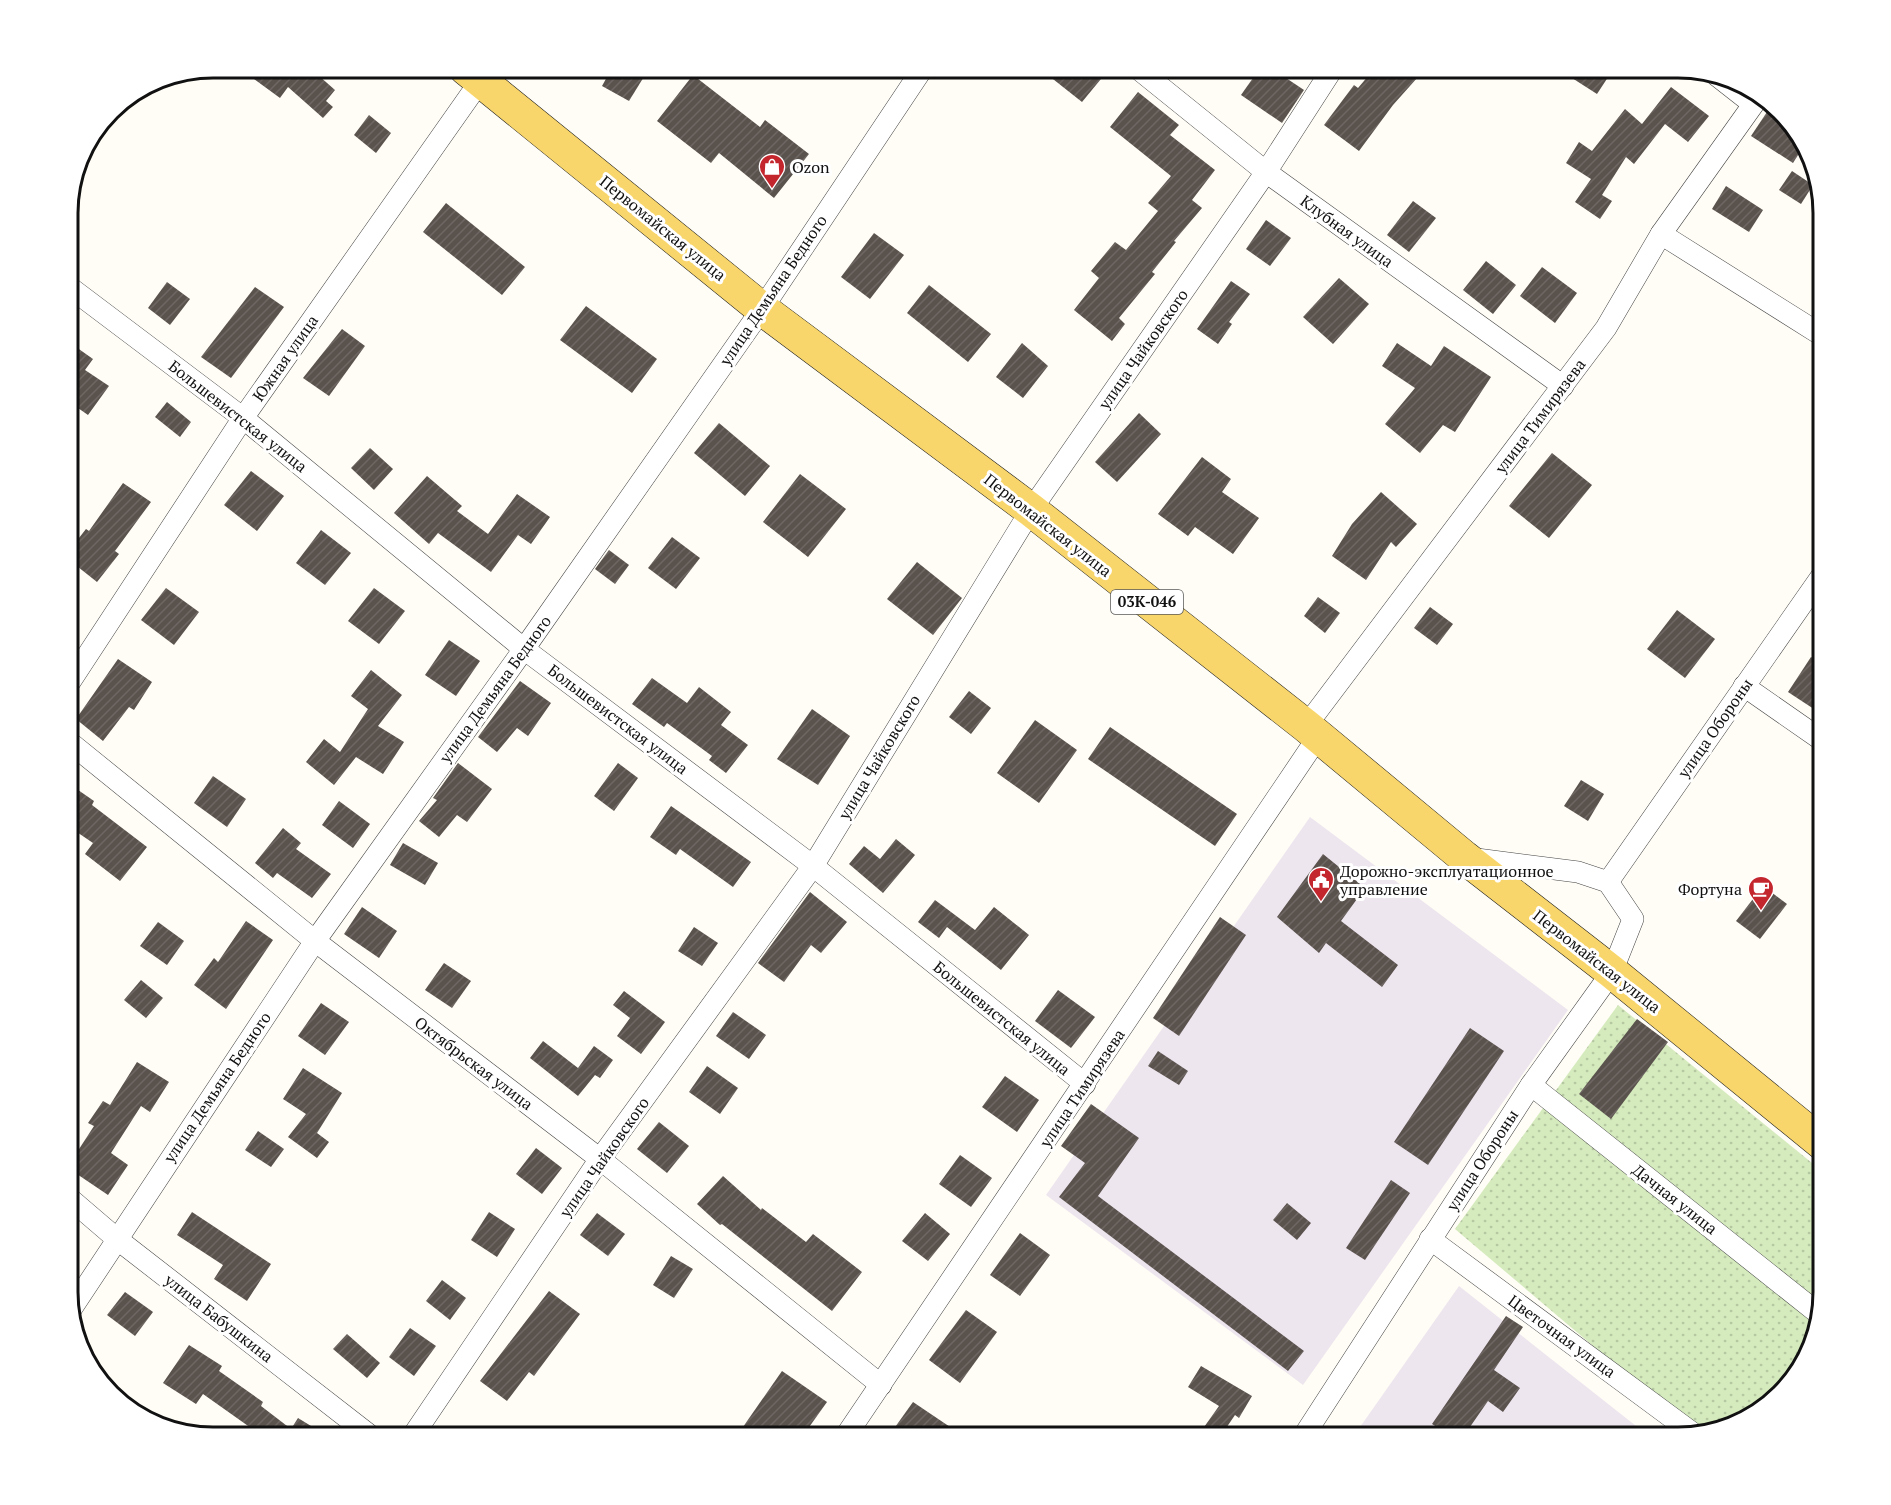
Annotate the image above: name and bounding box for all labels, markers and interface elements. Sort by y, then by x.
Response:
shop icon: Ozon [757,152,787,190]
place label: Ozon [792,156,830,178]
street label: Первомайская улица [595,170,731,286]
street label: Клубная улица [1296,190,1398,272]
street label: улица Демьяна Бедного [714,210,832,371]
street label: улица Чайковского [1093,284,1193,414]
street label: Южная улица [247,310,323,406]
street label: улица Тимирязева [1489,354,1590,479]
street label: Большевистская улица [164,355,312,477]
street label: Первомайская улица [980,468,1116,582]
road number: 03К-046 [1111,590,1183,614]
street label: улица Демьяна Бедного [433,611,556,768]
street label: Большевистская улица [543,659,693,779]
street label: улица Обороны [1672,674,1758,783]
street label: улица Чайковского [832,690,925,825]
place label: Дорожно-эксплуатационное управление [1339,860,1554,900]
public building icon: Дорожно-эксплуатационное управление [1306,865,1336,903]
cafe icon: Фортуна [1746,874,1776,912]
place label: Фортуна [1678,878,1742,900]
street label: Первомайская улица [1529,904,1665,1018]
street label: Большевистская улица [929,956,1075,1080]
street label: улица Демьяна Бедного [158,1007,276,1168]
street label: Октябрьская улица [410,1011,538,1115]
street label: улица Тимирязева [1034,1025,1130,1152]
street label: улица Чайковского [554,1092,654,1222]
street label: улица Обороны [1440,1105,1523,1216]
street label: Дачная улица [1628,1159,1722,1239]
street label: улица Бабушкина [159,1268,278,1367]
street label: Цветочная улица [1504,1289,1620,1383]

